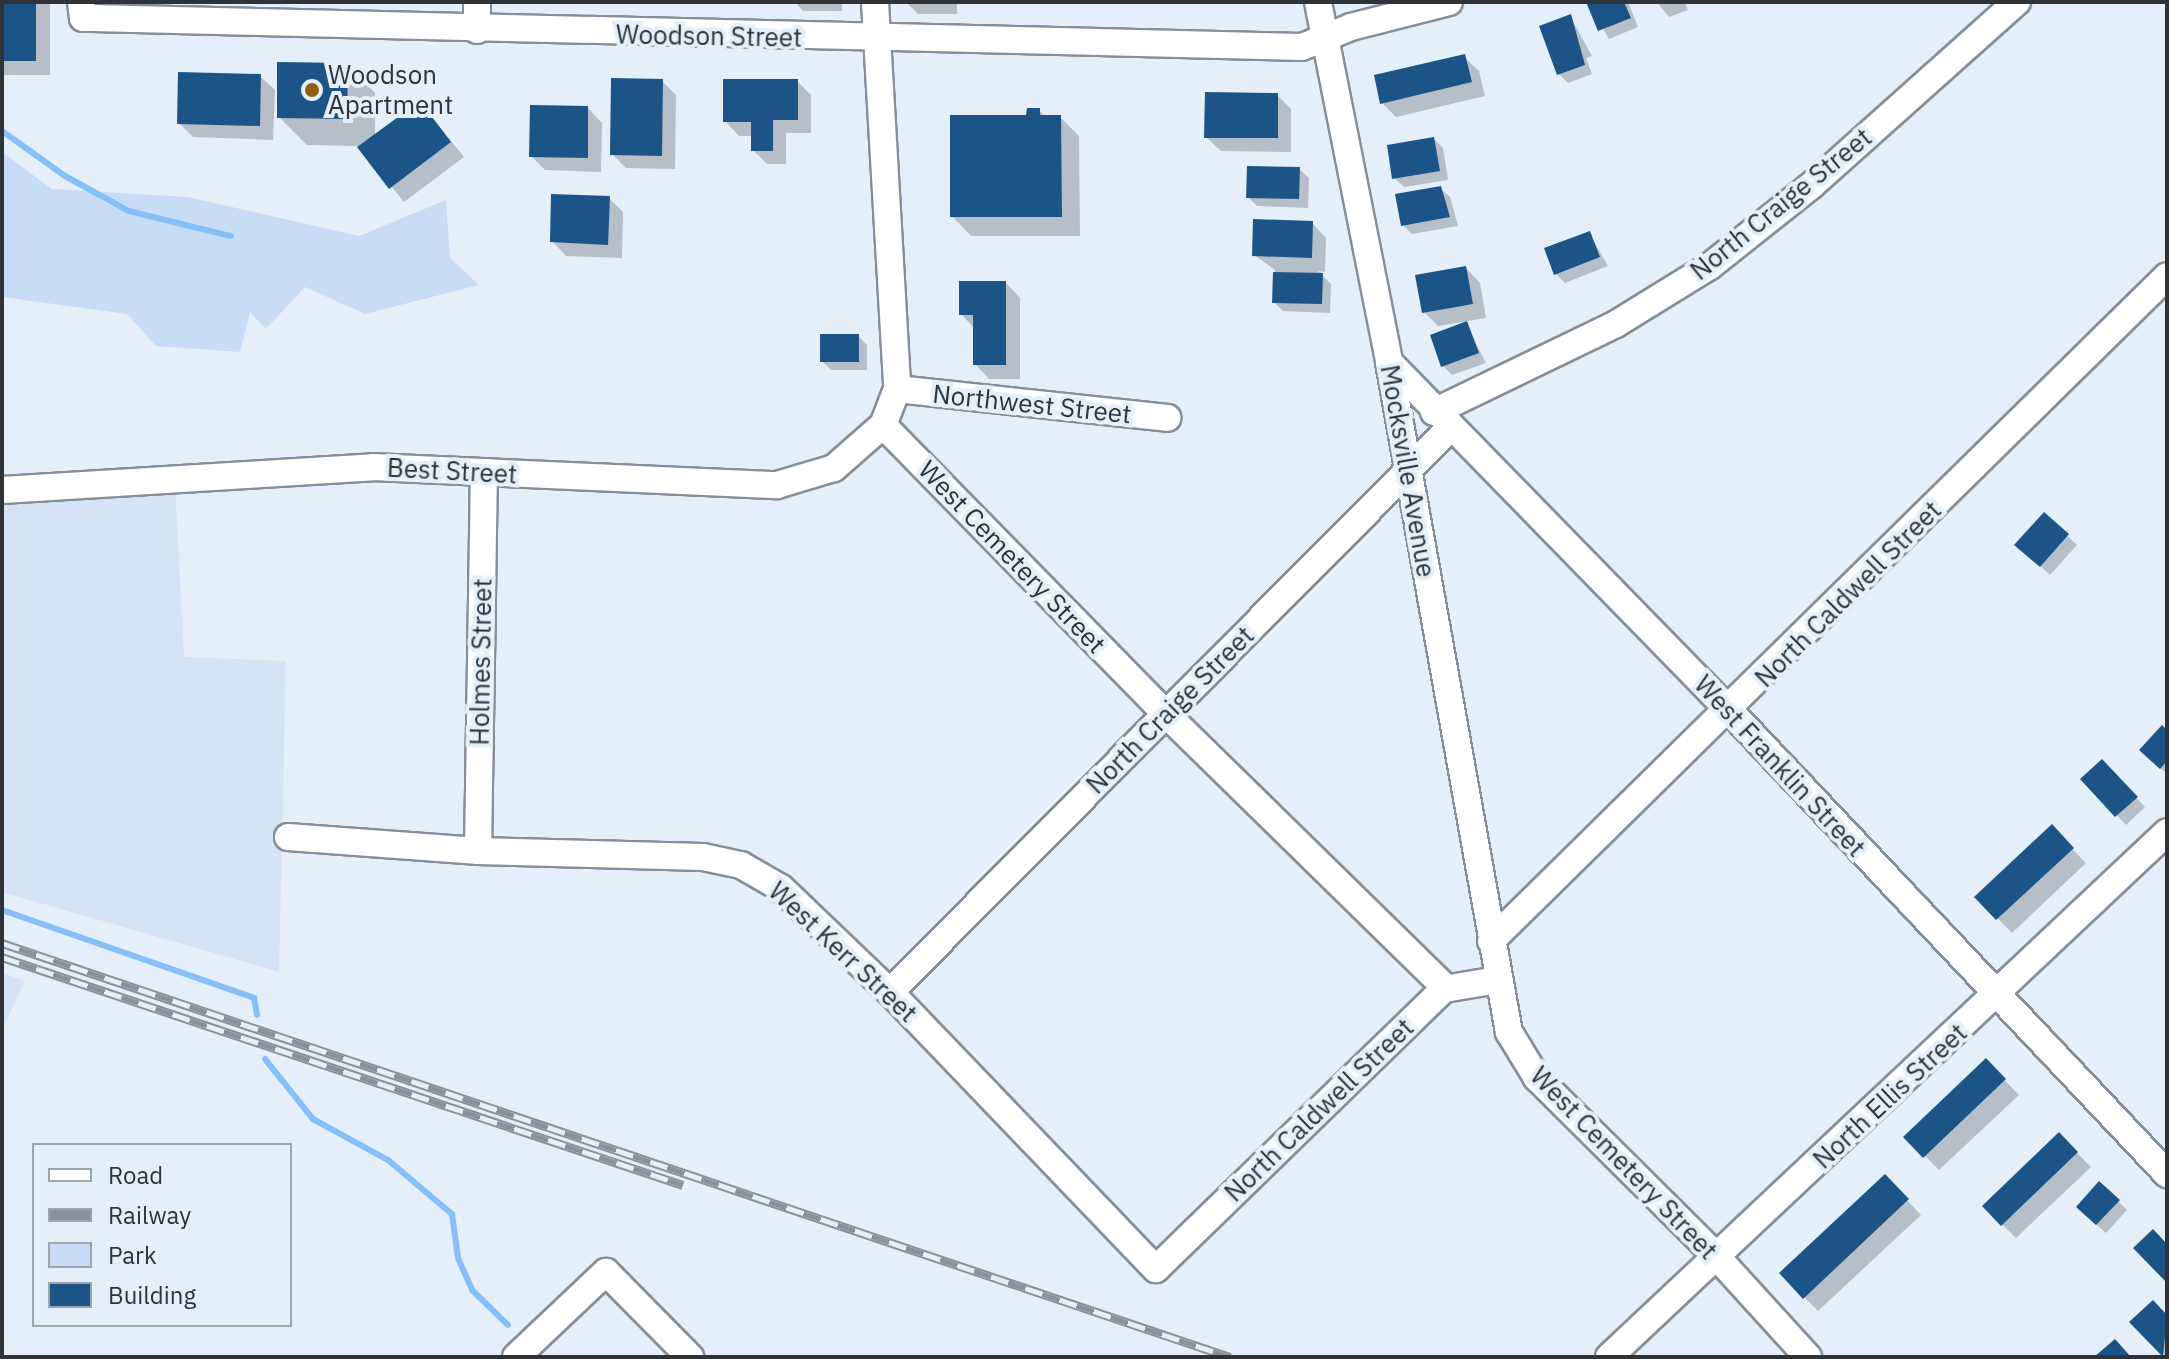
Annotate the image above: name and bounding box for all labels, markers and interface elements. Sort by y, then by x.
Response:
street label: Woodson Street [616,19,802,53]
place label: Woodson Apartment [328,59,453,120]
marker: Woodson Apartment [303,81,321,99]
street label: North Craige Street [1684,121,1878,287]
street label: Mocksville Avenue [1374,362,1442,580]
street label: Northwest Street [931,378,1133,430]
street label: Best Street [386,452,518,490]
street label: West Cemetery Street [912,454,1112,660]
street label: North Caldwell Street [1748,494,1948,694]
street label: Holmes Street [464,578,498,746]
street label: North Craige Street [1080,620,1260,800]
street label: West Franklin Street [1688,669,1872,863]
street label: West Kerr Street [762,875,924,1029]
street label: North Caldwell Street [1218,1012,1420,1208]
street label: North Ellis Street [1807,1017,1973,1175]
street label: West Cemetery Street [1524,1060,1724,1266]
legend [32,1143,292,1327]
text: Road [108,1159,163,1191]
text: Railway [108,1199,191,1231]
text: Park [108,1239,157,1271]
text: Building [108,1279,196,1311]

